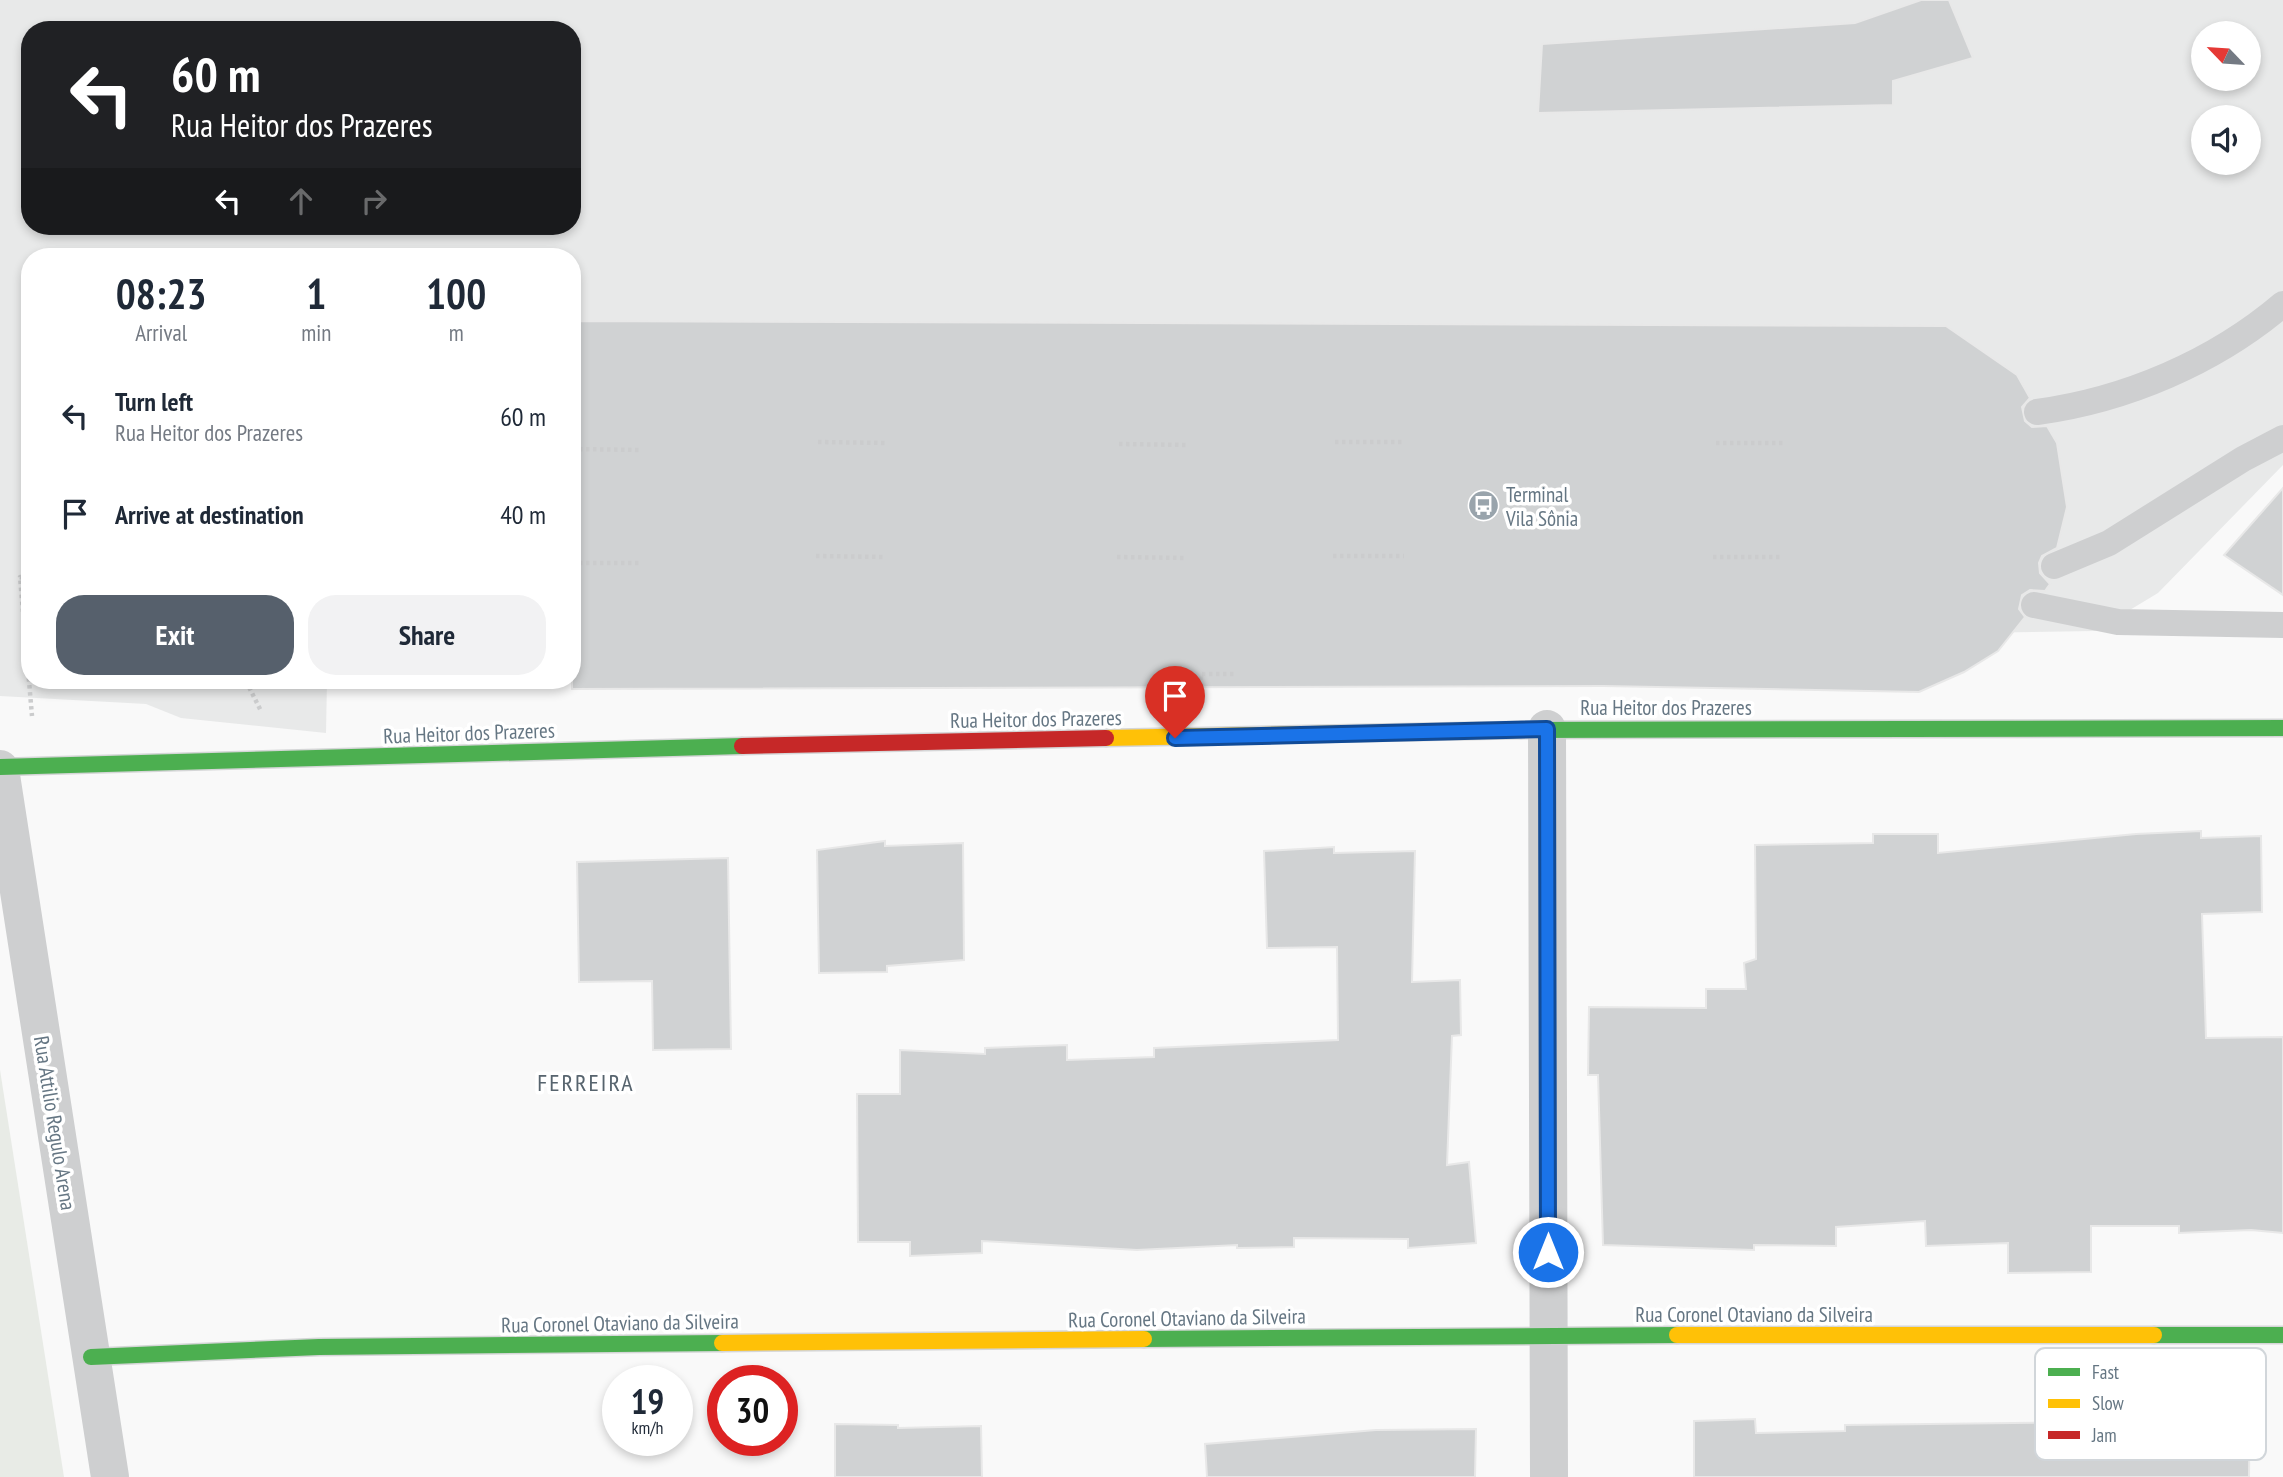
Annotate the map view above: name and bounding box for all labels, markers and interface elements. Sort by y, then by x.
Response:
north arrow [2191,21,2261,91]
map controls [2191,21,2261,175]
text: 60 m [171,42,260,106]
icon: left [56,49,147,140]
text: Rua Heitor dos Prazeres [171,104,433,146]
button: sound [2191,105,2261,175]
icon: left [209,182,247,220]
icon: ahead [282,182,320,220]
icon: right [355,182,393,220]
text: 08:23 [116,266,207,321]
text: 1 [306,266,326,321]
text: 100 [426,266,486,321]
text: Arrival [135,318,187,347]
text: min [301,318,331,347]
text: m [449,318,464,347]
text: Turn left [115,385,193,418]
icon: left [56,397,94,435]
text: 60 m [500,400,546,433]
text: Rua Heitor dos Prazeres [115,418,303,447]
place label: Terminal Vila Sônia [1505,481,1578,532]
bus stop icon: Terminal Vila Sônia [1466,489,1500,523]
icon: arrive [56,495,94,533]
text: Arrive at destination [115,498,304,531]
text: 40 m [500,498,546,531]
button: Exit [56,595,294,675]
button: Share [308,595,546,675]
pin [1145,666,1205,738]
icon: arrive [1156,677,1194,715]
street label: Rua Heitor dos Prazeres [1580,694,1752,721]
street label: Rua Heitor dos Prazeres [950,704,1122,734]
street label: Rua Heitor dos Prazeres [383,717,555,749]
street label: Rua Attilio Regulo Arena [28,1034,82,1212]
district label: FERREIRA [537,1067,635,1098]
position arrow [1511,1215,1585,1289]
street label: Rua Coronel Otaviano da Silveira [1635,1301,1873,1328]
street label: Rua Coronel Otaviano da Silveira [1068,1302,1306,1334]
street label: Rua Coronel Otaviano da Silveira [501,1307,739,1339]
legend [2035,1348,2266,1460]
text: Fast [2092,1360,2120,1384]
speed limit sign: 30 [707,1365,798,1456]
text: 19 [631,1378,664,1424]
text: Slow [2092,1391,2125,1415]
text: km/h [632,1416,663,1439]
text: Jam [2091,1423,2117,1447]

